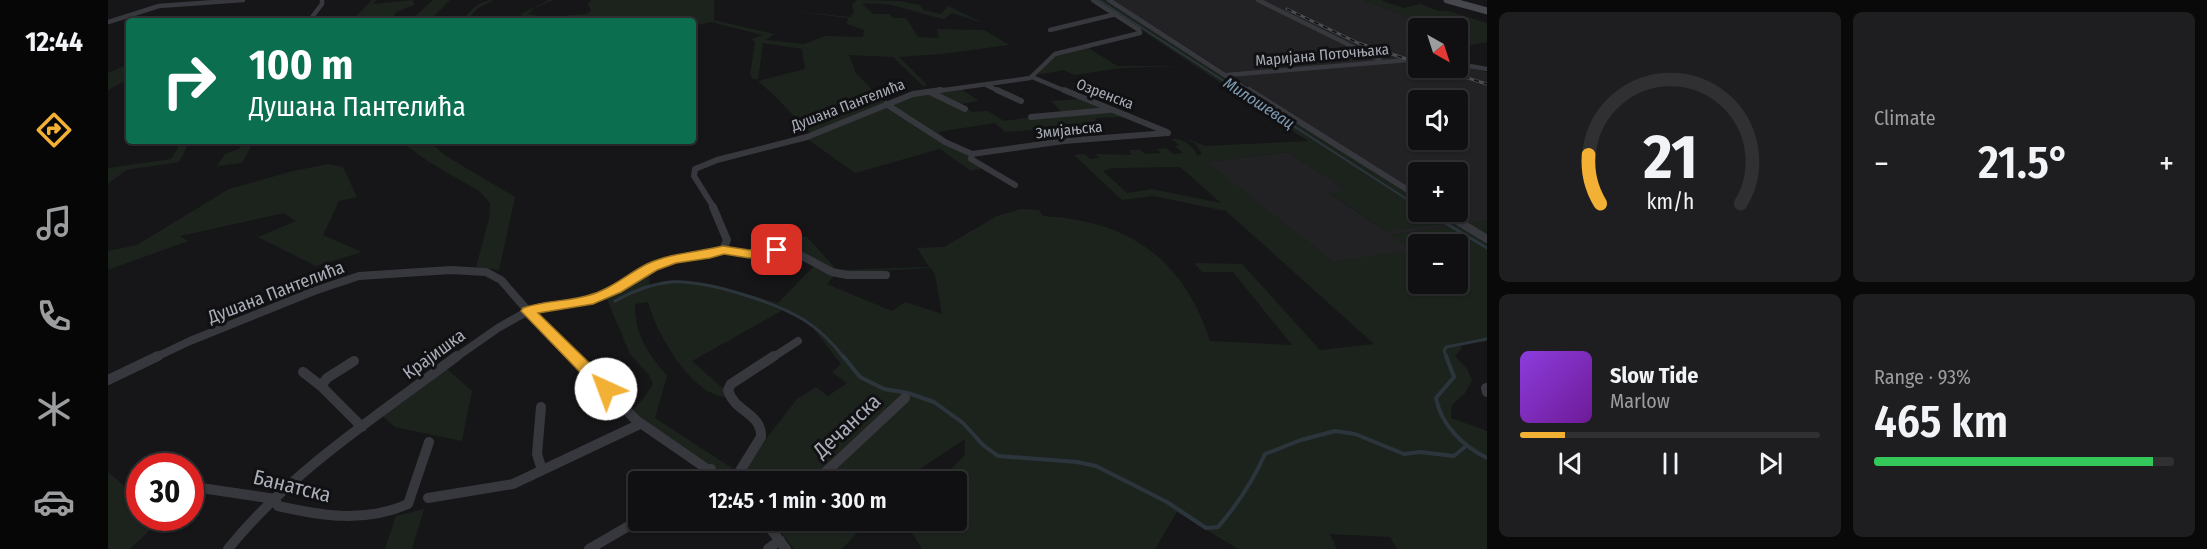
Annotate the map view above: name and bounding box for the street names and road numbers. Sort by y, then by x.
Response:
street label: Маријана Поточњака [1254,40,1390,70]
street label: Душана Пантелића [788,75,907,135]
street label: Озренска [1074,75,1136,113]
street label: Змијањска [1035,118,1103,142]
street label: Душана Пантелића [204,256,348,329]
street label: Крајишка [399,324,470,384]
street label: Дечанска [807,388,886,464]
street label: Банатска [250,464,334,508]

